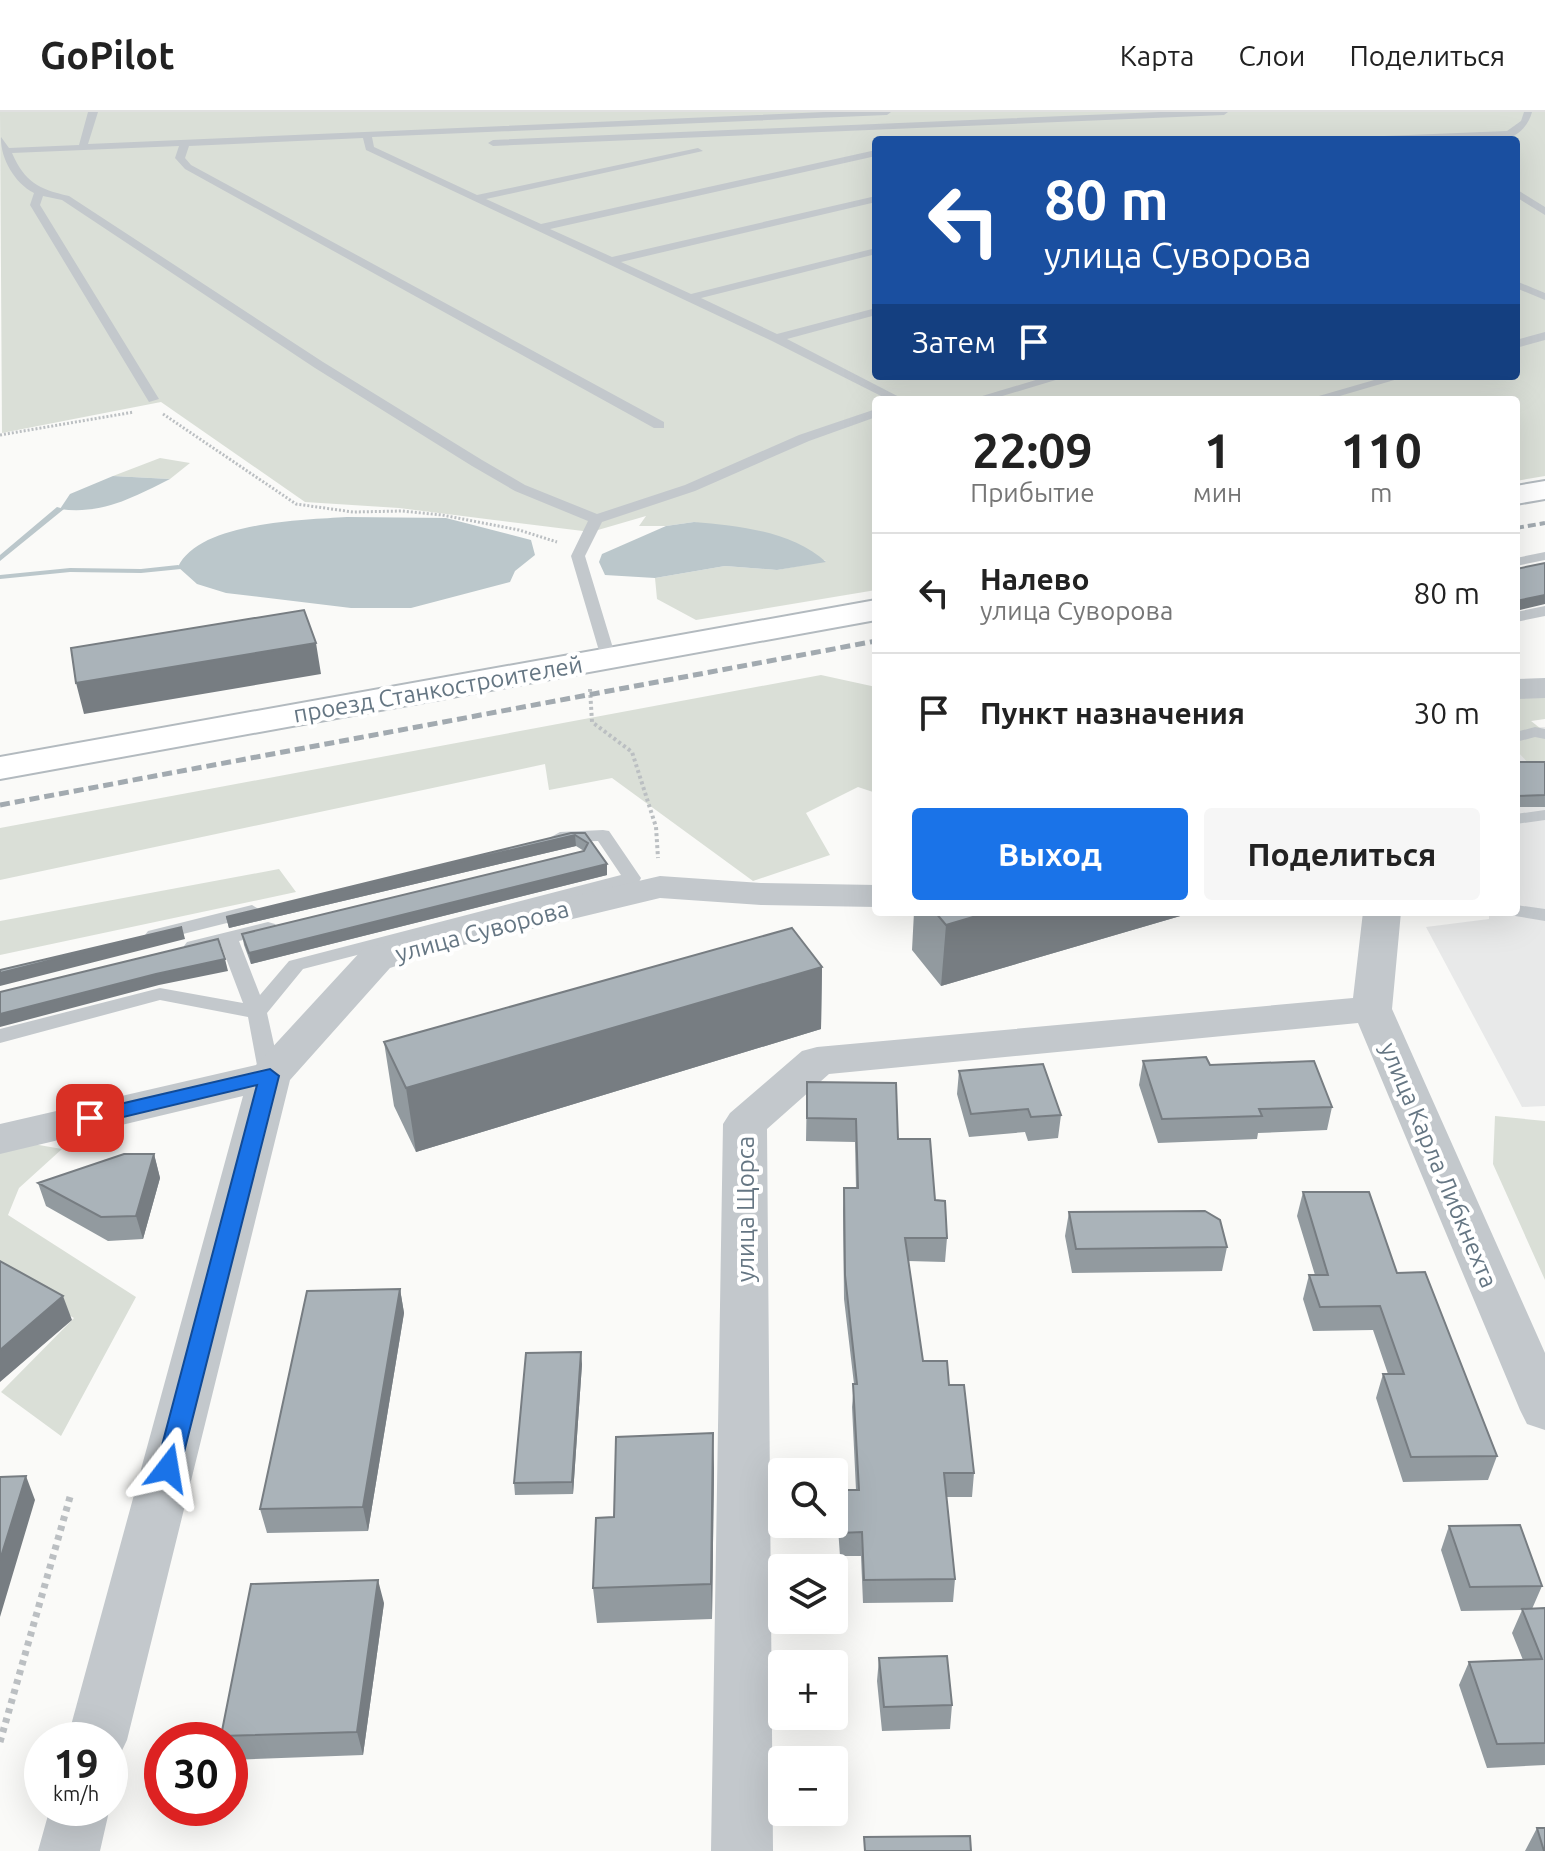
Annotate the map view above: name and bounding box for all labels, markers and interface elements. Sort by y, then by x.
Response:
text: GoPilot [40,34,175,76]
text: Карта [1120,40,1194,71]
text: Слои [1238,40,1305,71]
text: Поделиться [1349,40,1505,71]
icon: left [912,168,1016,272]
text: 80 m [1044,168,1169,231]
text: улица Суворова [1044,234,1312,275]
icon: arrive [1012,320,1056,364]
text: Затем [912,325,996,359]
text: 22:09 [972,423,1092,477]
text: 1 [1204,423,1231,477]
text: 110 [1341,423,1422,477]
text: Прибытие [970,478,1095,507]
text: мин [1193,478,1242,507]
text: m [1370,478,1392,507]
text: Налево [980,562,1090,596]
icon: left [912,571,956,615]
text: 80 m [1413,576,1480,610]
text: улица Суворова [980,596,1173,625]
street label: проезд Станкостроителей [291,650,585,728]
icon: arrive [912,691,956,735]
text: Пункт назначения [980,696,1245,730]
text: 30 m [1413,696,1480,730]
button: Выход [912,808,1188,900]
button: Поделиться [1204,808,1480,900]
street label: улица Суворова [392,895,572,967]
street label: улица Карла Либкнехта [1375,1038,1503,1292]
pin [56,1084,124,1152]
icon: arrive [68,1096,112,1140]
street label: улица Щорса [732,1136,759,1282]
position arrow [126,1426,210,1510]
map controls [768,1458,848,1826]
button: search [768,1458,848,1538]
button: layers [768,1554,848,1634]
button: + [768,1650,848,1730]
speed limit sign: 30 [144,1722,248,1826]
text: 19 [53,1741,99,1786]
button: − [768,1746,848,1826]
text: km/h [53,1782,99,1805]

